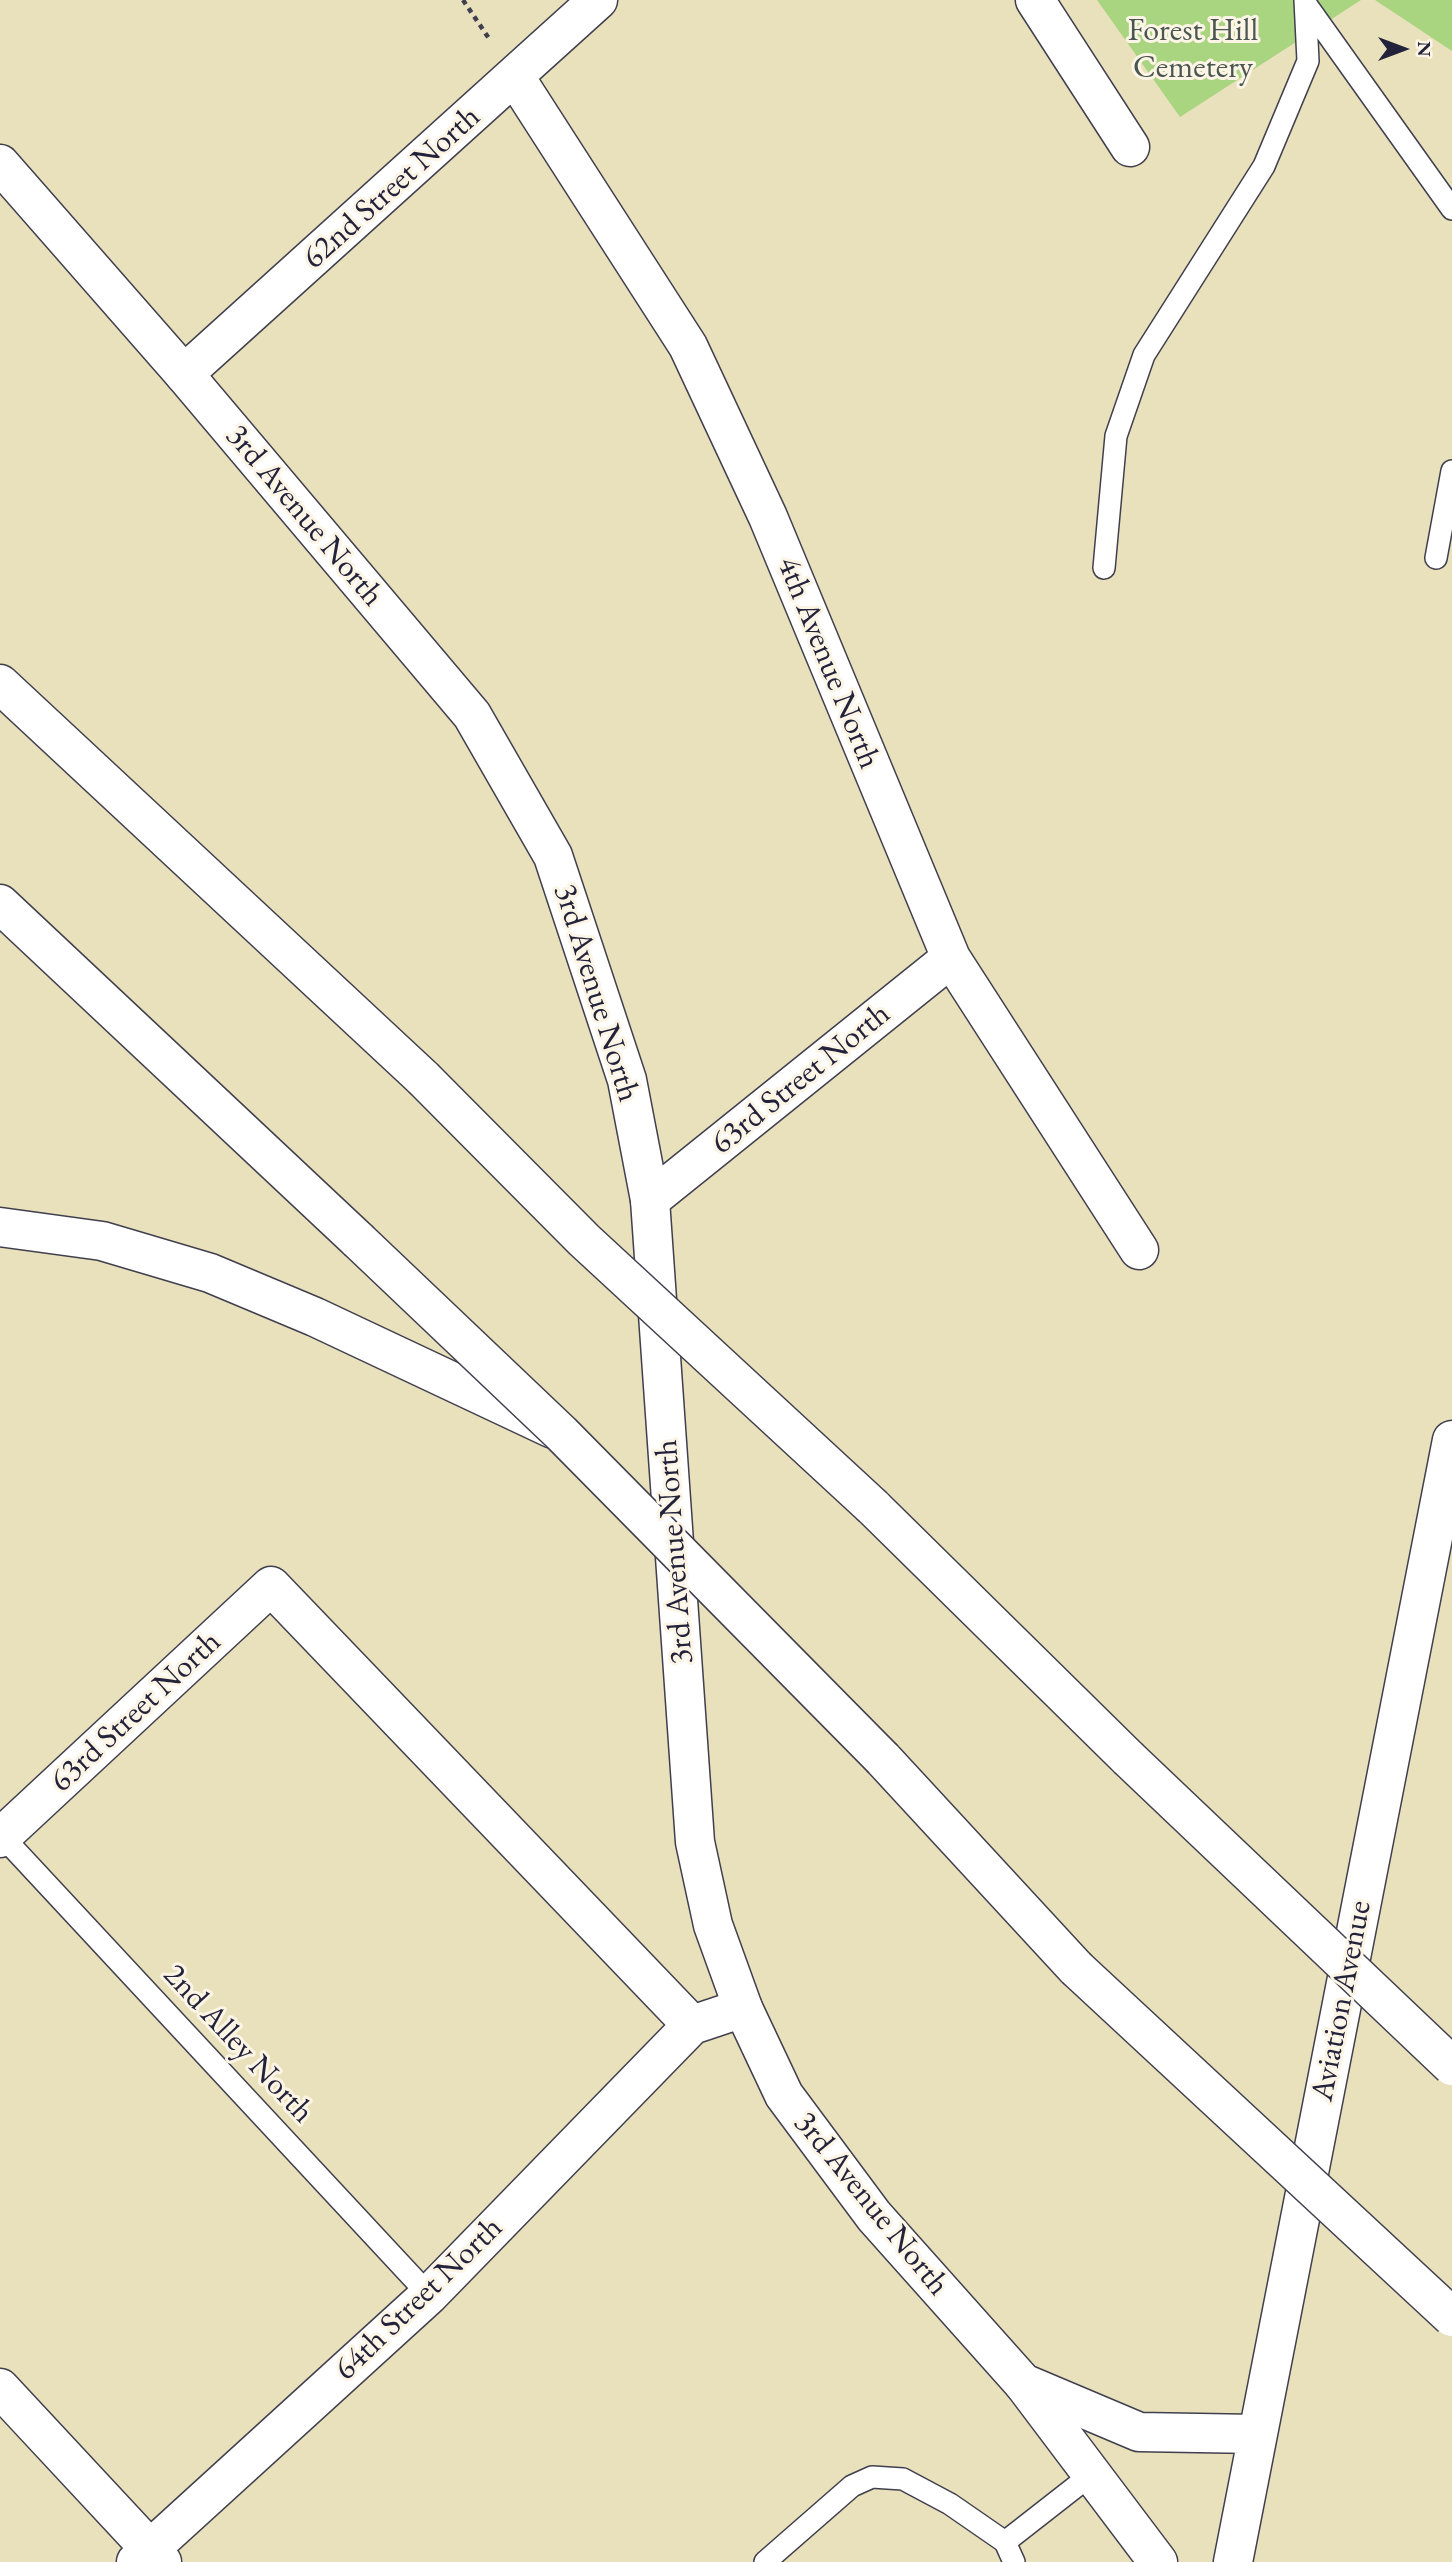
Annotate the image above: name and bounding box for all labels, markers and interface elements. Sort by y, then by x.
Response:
park label: Forest Hill Cemetery [1128,12,1258,87]
north arrow [1368,14,1438,84]
text: N [1412,41,1437,57]
street label: 62nd Street North [295,98,489,278]
street label: 3rd Avenue North [217,417,391,615]
street label: 4th Avenue North [768,552,888,774]
street label: 3rd Avenue North [545,880,647,1106]
street label: 63rd Street North [704,995,898,1163]
street label: 3rd Avenue North [648,1438,702,1666]
street label: 63rd Street North [43,1623,229,1801]
street label: Aviation Avenue [1304,1898,1380,2104]
street label: 2nd Alley North [155,1956,321,2132]
street label: 3rd Avenue North [785,2104,957,2304]
street label: 64th Street North [327,2209,511,2389]

